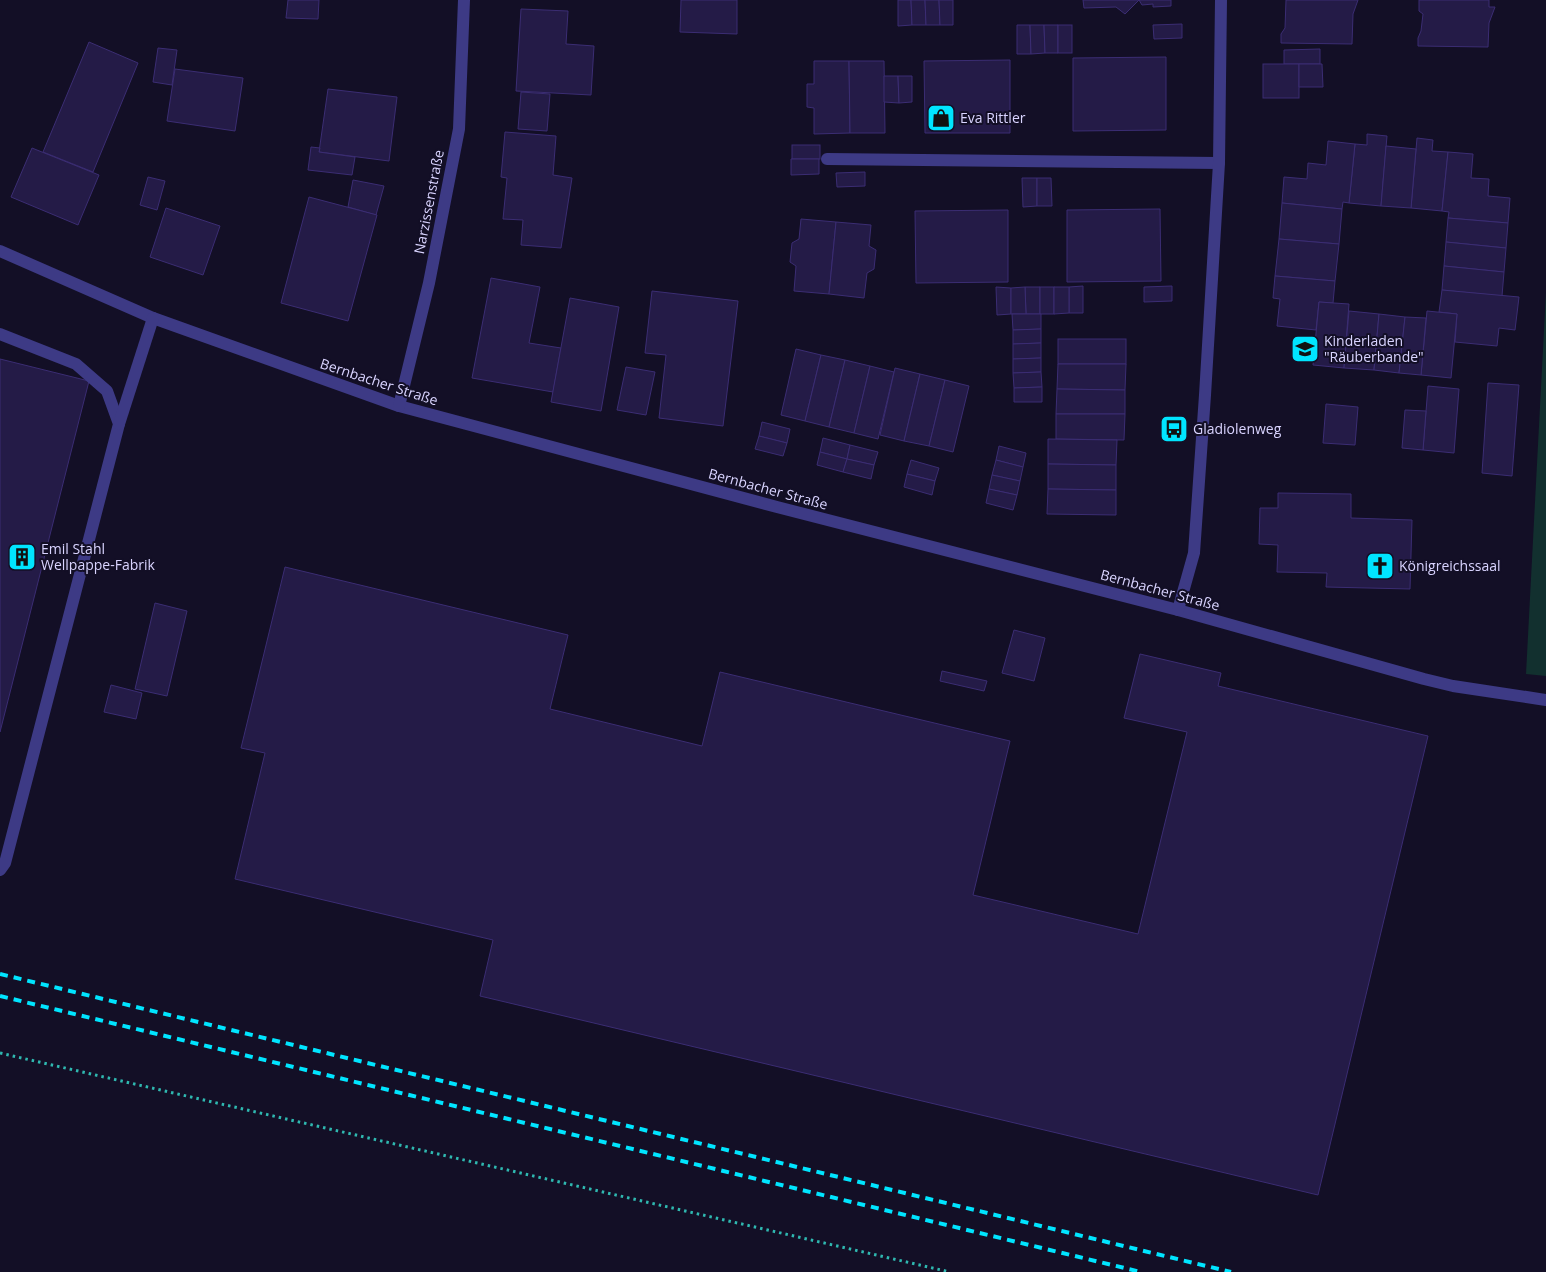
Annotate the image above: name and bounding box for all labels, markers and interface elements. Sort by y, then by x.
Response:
shop icon: Eva Rittler [926,103,956,133]
place label: Eva Rittler [960,108,1026,127]
street label: Narzissenstraße [409,148,448,256]
place label: Kinderladen "Räuberbande" [1324,331,1424,366]
school or university icon: Kinderladen "Räuberbande" [1290,334,1320,364]
street label: Bernbacher Straße [318,354,441,410]
bus stop icon: Gladiolenweg [1159,414,1189,444]
place label: Gladiolenweg [1193,419,1282,438]
street label: Bernbacher Straße [706,463,830,514]
place label: Emil Stahl Wellpappe-Fabrik [41,539,156,574]
building icon: Emil Stahl Wellpappe-Fabrik [7,542,37,572]
church icon: Königreichssaal [1365,551,1395,581]
place label: Königreichssaal [1399,556,1501,575]
street label: Bernbacher Straße [1098,564,1222,615]

